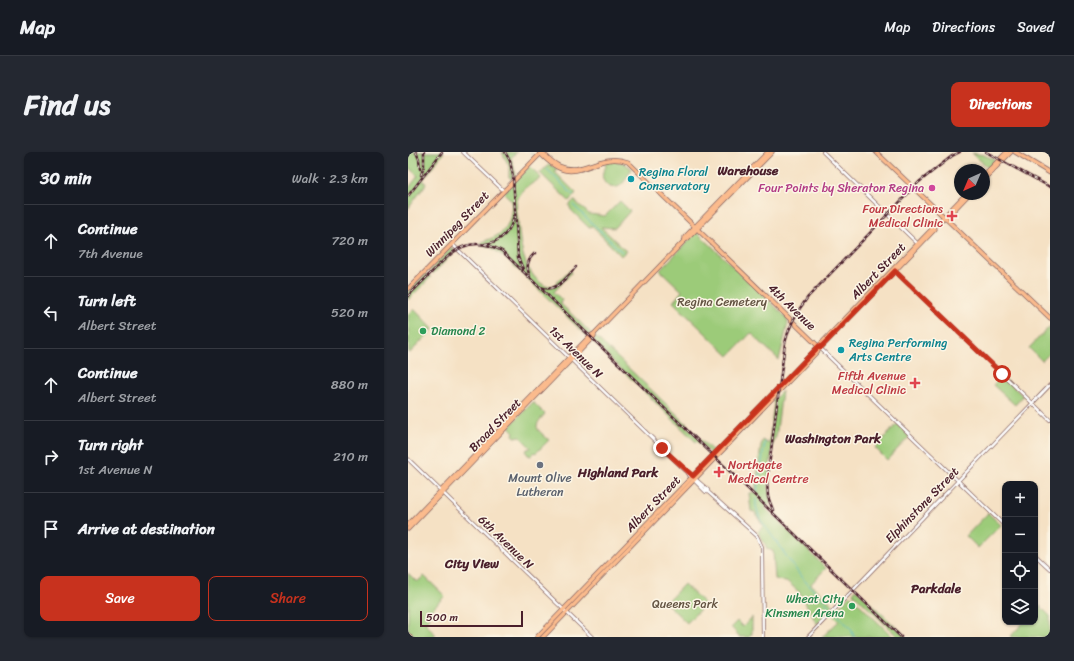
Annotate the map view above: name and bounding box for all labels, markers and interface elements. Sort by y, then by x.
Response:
text: Map [20,11,55,44]
text: Map [884,15,910,40]
text: Directions [932,15,995,40]
text: Saved [1017,15,1054,40]
text: Find us [24,80,111,129]
button: Directions [951,82,1050,127]
district label: Warehouse [718,159,779,182]
place label: Regina Floral Conservatory [639,161,711,197]
text: 30 min [40,163,91,193]
north arrow [954,164,990,200]
text: Walk · 2.3 km [292,167,368,190]
marker: Regina Floral Conservatory [626,174,636,184]
place label: Four Points by Sheraton Regina [758,177,924,199]
marker: Four Points by Sheraton Regina [927,183,937,193]
street label: Winnipeg Street [419,186,495,262]
place label: Four Directions Medical Clinic [862,198,943,234]
marker: Four Directions Medical Clinic [946,210,958,222]
text: Continue [78,216,138,242]
text: 720 m [331,229,368,252]
icon: ahead [40,230,62,252]
street label: Albert Street [844,237,911,305]
text: 7th Avenue [78,242,143,265]
street label: 4th Avenue [763,278,822,336]
text: Turn left [78,288,136,314]
park label: Regina Cemetery [677,291,768,313]
text: 520 m [331,301,368,324]
icon: left [40,302,62,324]
text: Albert Street [78,314,156,337]
place label: Diamond 2 [431,320,486,342]
street label: 1st Avenue N [544,320,609,384]
marker: Diamond 2 [418,326,428,336]
place label: Regina Performing Arts Centre [848,332,947,368]
marker: Regina Performing Arts Centre [836,345,846,355]
text: Continue [78,360,138,386]
place label: Fifth Avenue Medical Clinic [832,365,906,401]
route start [993,365,1011,383]
text: 880 m [331,373,368,396]
icon: ahead [40,374,62,396]
marker: Fifth Avenue Medical Clinic [909,377,921,389]
text: Albert Street [78,386,156,409]
street label: Broad Street [463,393,527,457]
district label: Washington Park [785,427,882,450]
text: Turn right [78,432,143,458]
route end [653,439,671,457]
text: 210 m [333,445,368,468]
icon: right [40,446,62,468]
place label: Northgate Medical Centre [728,454,809,490]
text: 1st Avenue N [78,458,153,481]
marker: Mount Olive Lutheran [535,460,545,470]
district label: Highland Park [577,461,659,484]
street label: Elphinstone Street [879,462,965,548]
marker: Northgate Medical Centre [713,466,725,478]
place label: Mount Olive Lutheran [508,467,572,503]
street label: Albert Street [619,470,686,538]
map controls [1002,481,1038,625]
button: + [1002,481,1038,517]
street label: 6th Avenue N [473,509,540,575]
text: Arrive at destination [78,516,215,542]
button: − [1002,517,1038,553]
icon: arrive [40,518,62,540]
district label: City View [444,552,500,575]
button: locate [1002,553,1038,589]
button: Save [40,576,200,621]
button: Share [208,576,368,621]
district label: Parkdale [911,577,962,600]
place label: Wheat City Kinsmen Arena [765,588,845,624]
button: layers [1002,589,1038,625]
park label: Queens Park [652,593,719,615]
marker: Wheat City Kinsmen Arena [847,601,857,611]
text: 500 m [426,608,458,627]
scale bar [420,609,523,628]

